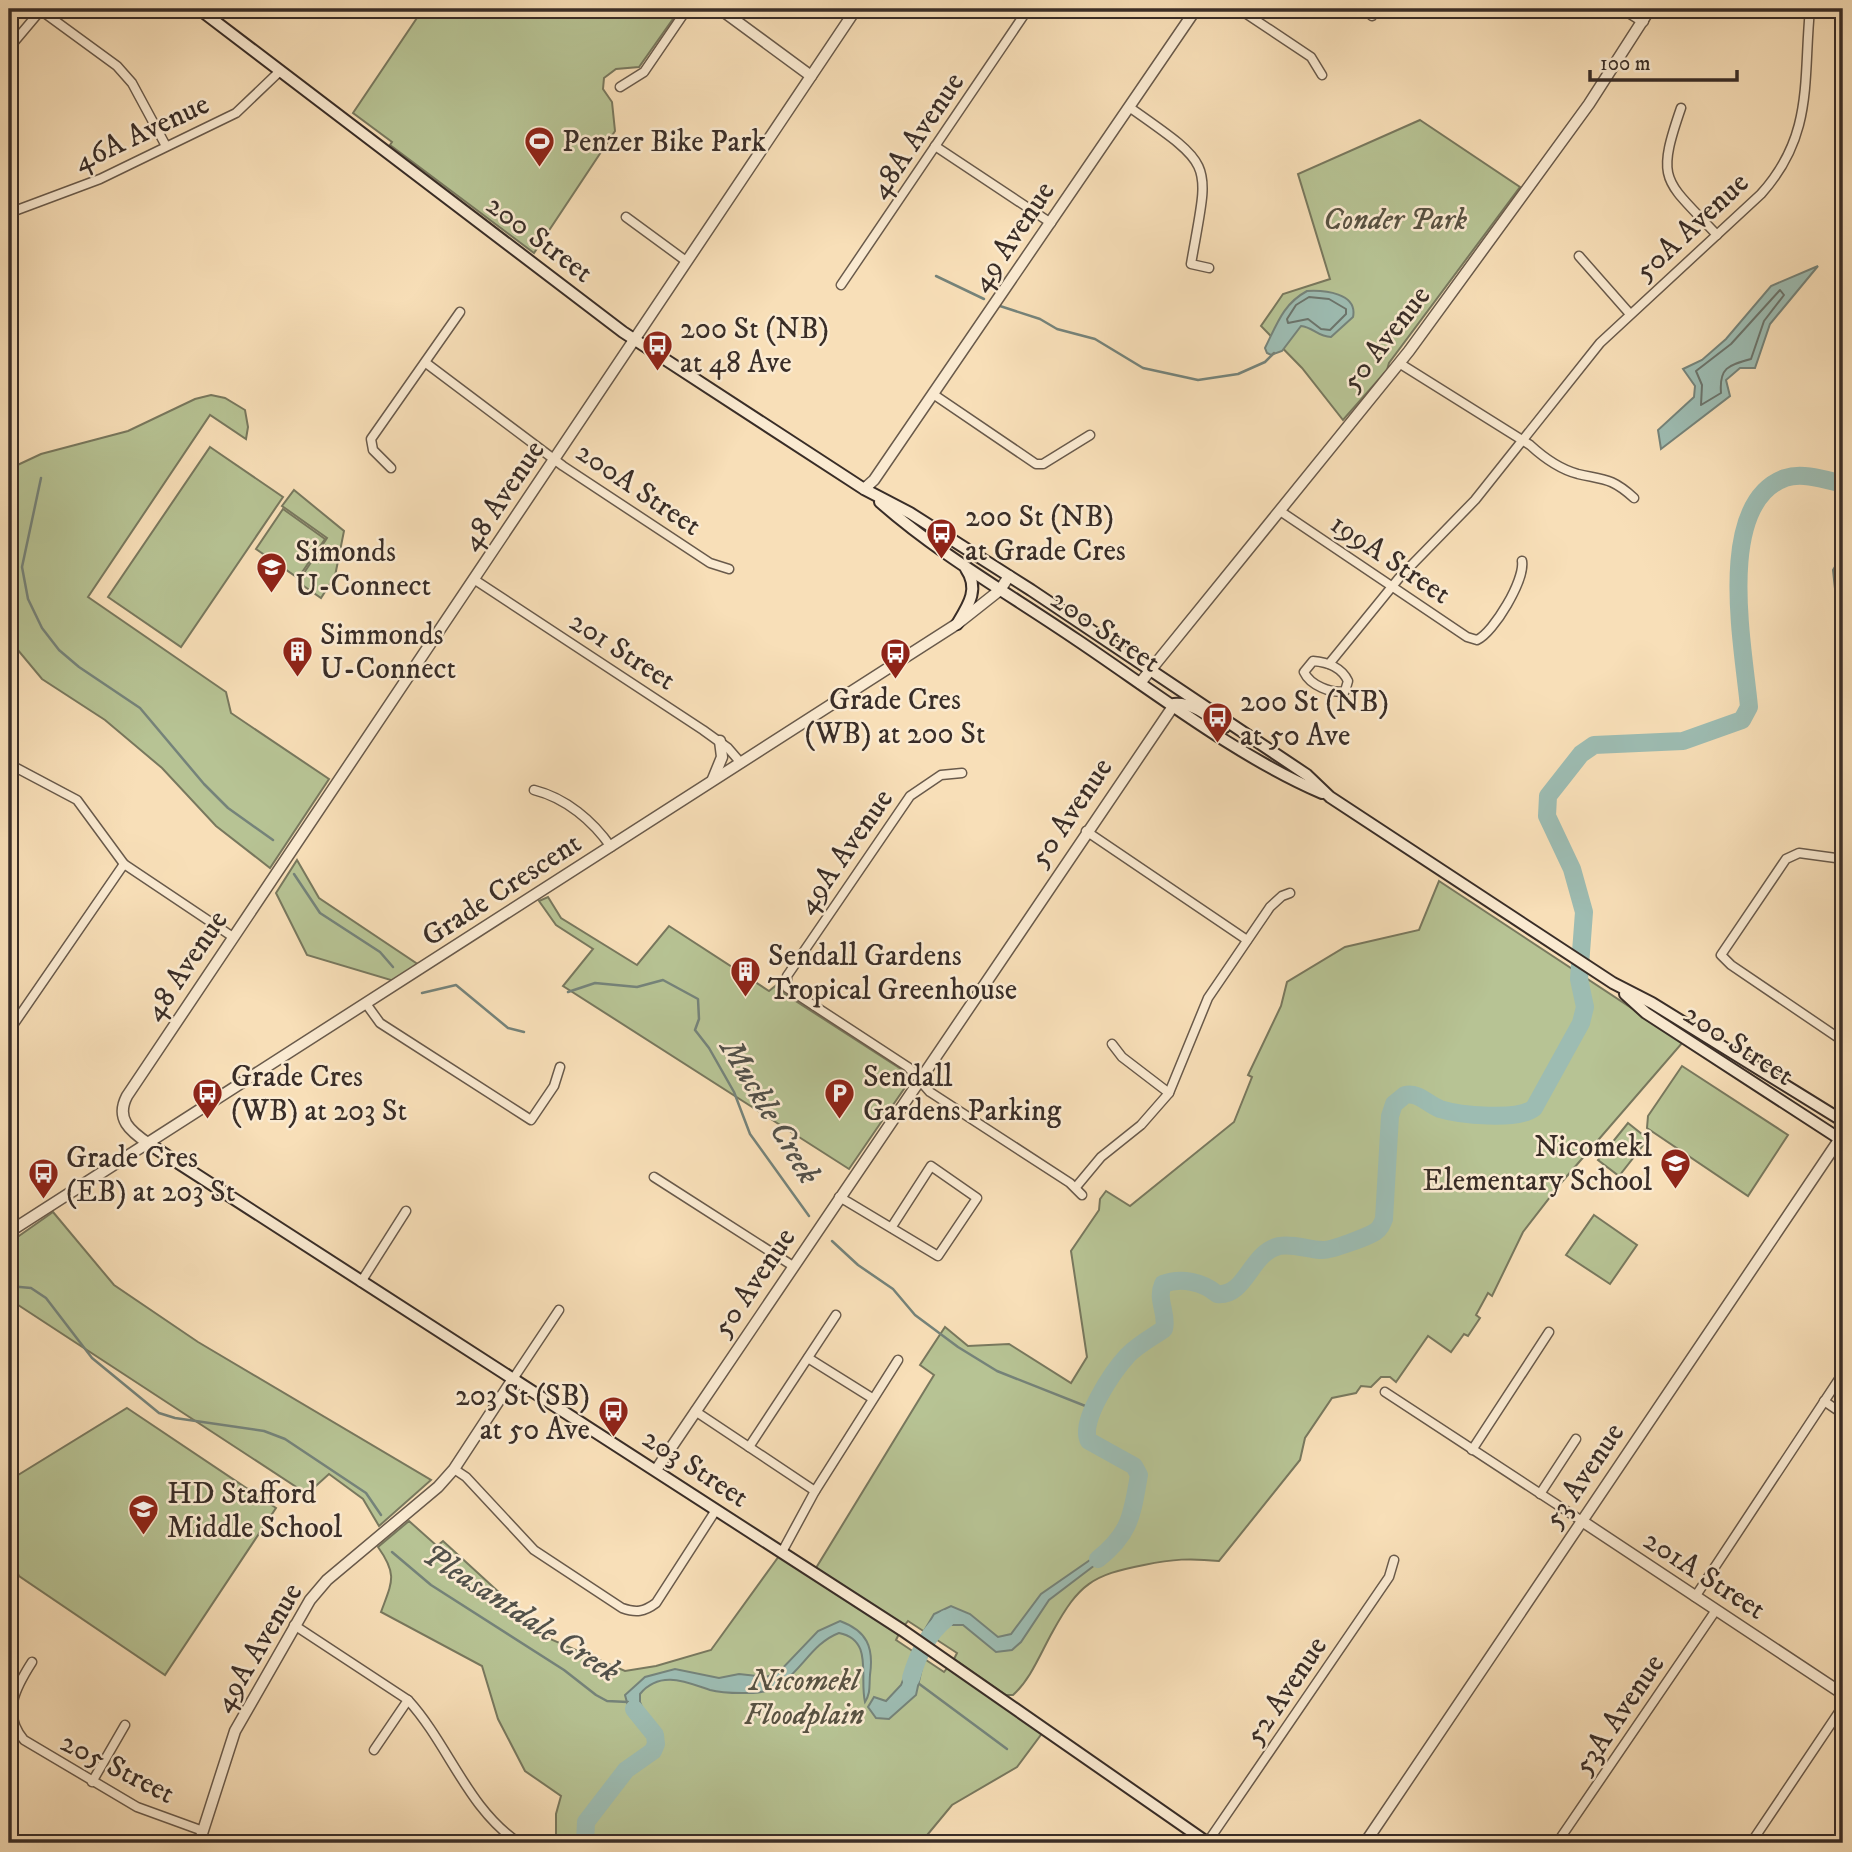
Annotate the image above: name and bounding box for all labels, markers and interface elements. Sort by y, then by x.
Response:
scale bar [1590,38,1736,82]
text: 100 m [1600,51,1651,77]
street label: 48A Avenue [862,66,973,206]
street label: 46A Avenue [68,86,215,181]
sports icon: Penzer Bike Park [522,124,556,168]
place label: Penzer Bike Park [562,124,766,161]
street label: 50A Avenue [1627,165,1757,289]
street label: 49 Avenue [963,175,1064,299]
street label: 200 Street [478,187,600,291]
park label: Conder Park [1323,202,1467,239]
street label: 50 Avenue [1333,279,1439,399]
place label: 200 St (NB) at 48 Ave [680,311,829,382]
bus stop icon: 200 St (NB) at 48 Ave [640,328,674,372]
street label: 48 Avenue [453,434,554,558]
street label: 200A Street [568,434,708,545]
place label: 200 St (NB) at Grade Cres [965,499,1126,570]
street label: 199A Street [1323,506,1457,613]
bus stop icon: 200 St (NB) at Grade Cres [925,516,959,560]
place label: Simonds U-Connect [295,534,431,605]
school or university icon: Simonds U-Connect [255,551,289,595]
street label: 200 Street [1043,581,1167,681]
street label: 201 Street [562,603,682,699]
place label: Simmonds U-Connect [320,617,456,688]
building icon: Simmonds U-Connect [280,634,314,678]
bus stop icon: Grade Cres (WB) at 200 St [878,636,912,680]
place label: Grade Cres (WB) at 200 St [804,682,986,753]
place label: 200 St (NB) at 50 Ave [1240,684,1389,755]
bus stop icon: 200 St (NB) at 50 Ave [1200,701,1234,745]
street label: 50 Avenue [1021,751,1121,875]
street label: 49A Avenue [789,782,902,922]
street label: Grade Crescent [415,825,588,955]
street label: 48 Avenue [136,904,237,1028]
place label: Sendall Gardens Tropical Greenhouse [768,938,1017,1009]
building icon: Sendall Gardens Tropical Greenhouse [728,955,762,999]
street label: 200 Street [1676,996,1800,1095]
water label: Muckle Creek [709,1030,829,1192]
place label: Grade Cres (WB) at 203 St [231,1059,407,1130]
place label: Sendall Gardens Parking [863,1059,1062,1130]
bus stop icon: Grade Cres (WB) at 203 St [191,1076,225,1120]
parking icon: Sendall Gardens Parking [823,1076,857,1120]
place label: Nicomekl Elementary School [1423,1129,1652,1200]
place label: Grade Cres (EB) at 203 St [66,1140,235,1211]
school or university icon: Nicomekl Elementary School [1658,1146,1692,1190]
bus stop icon: Grade Cres (EB) at 203 St [26,1157,60,1201]
street label: 50 Avenue [704,1221,804,1345]
place label: 203 St (SB) at 50 Ave [455,1378,590,1449]
bus stop icon: 203 St (SB) at 50 Ave [596,1395,630,1439]
street label: 53 Avenue [1536,1416,1633,1536]
street label: 203 Street [635,1420,755,1516]
place label: HD Stafford Middle School [167,1476,342,1547]
school or university icon: HD Stafford Middle School [127,1493,161,1537]
street label: 201A Street [1636,1522,1772,1628]
water label: Pleasantdale Creek [415,1535,628,1693]
street label: 49A Avenue [205,1576,311,1719]
street label: 52 Avenue [1237,1630,1336,1752]
street label: 53A Avenue [1565,1647,1673,1782]
park label: Nicomekl Floodplain [744,1663,864,1734]
street label: 205 Street [54,1724,181,1813]

